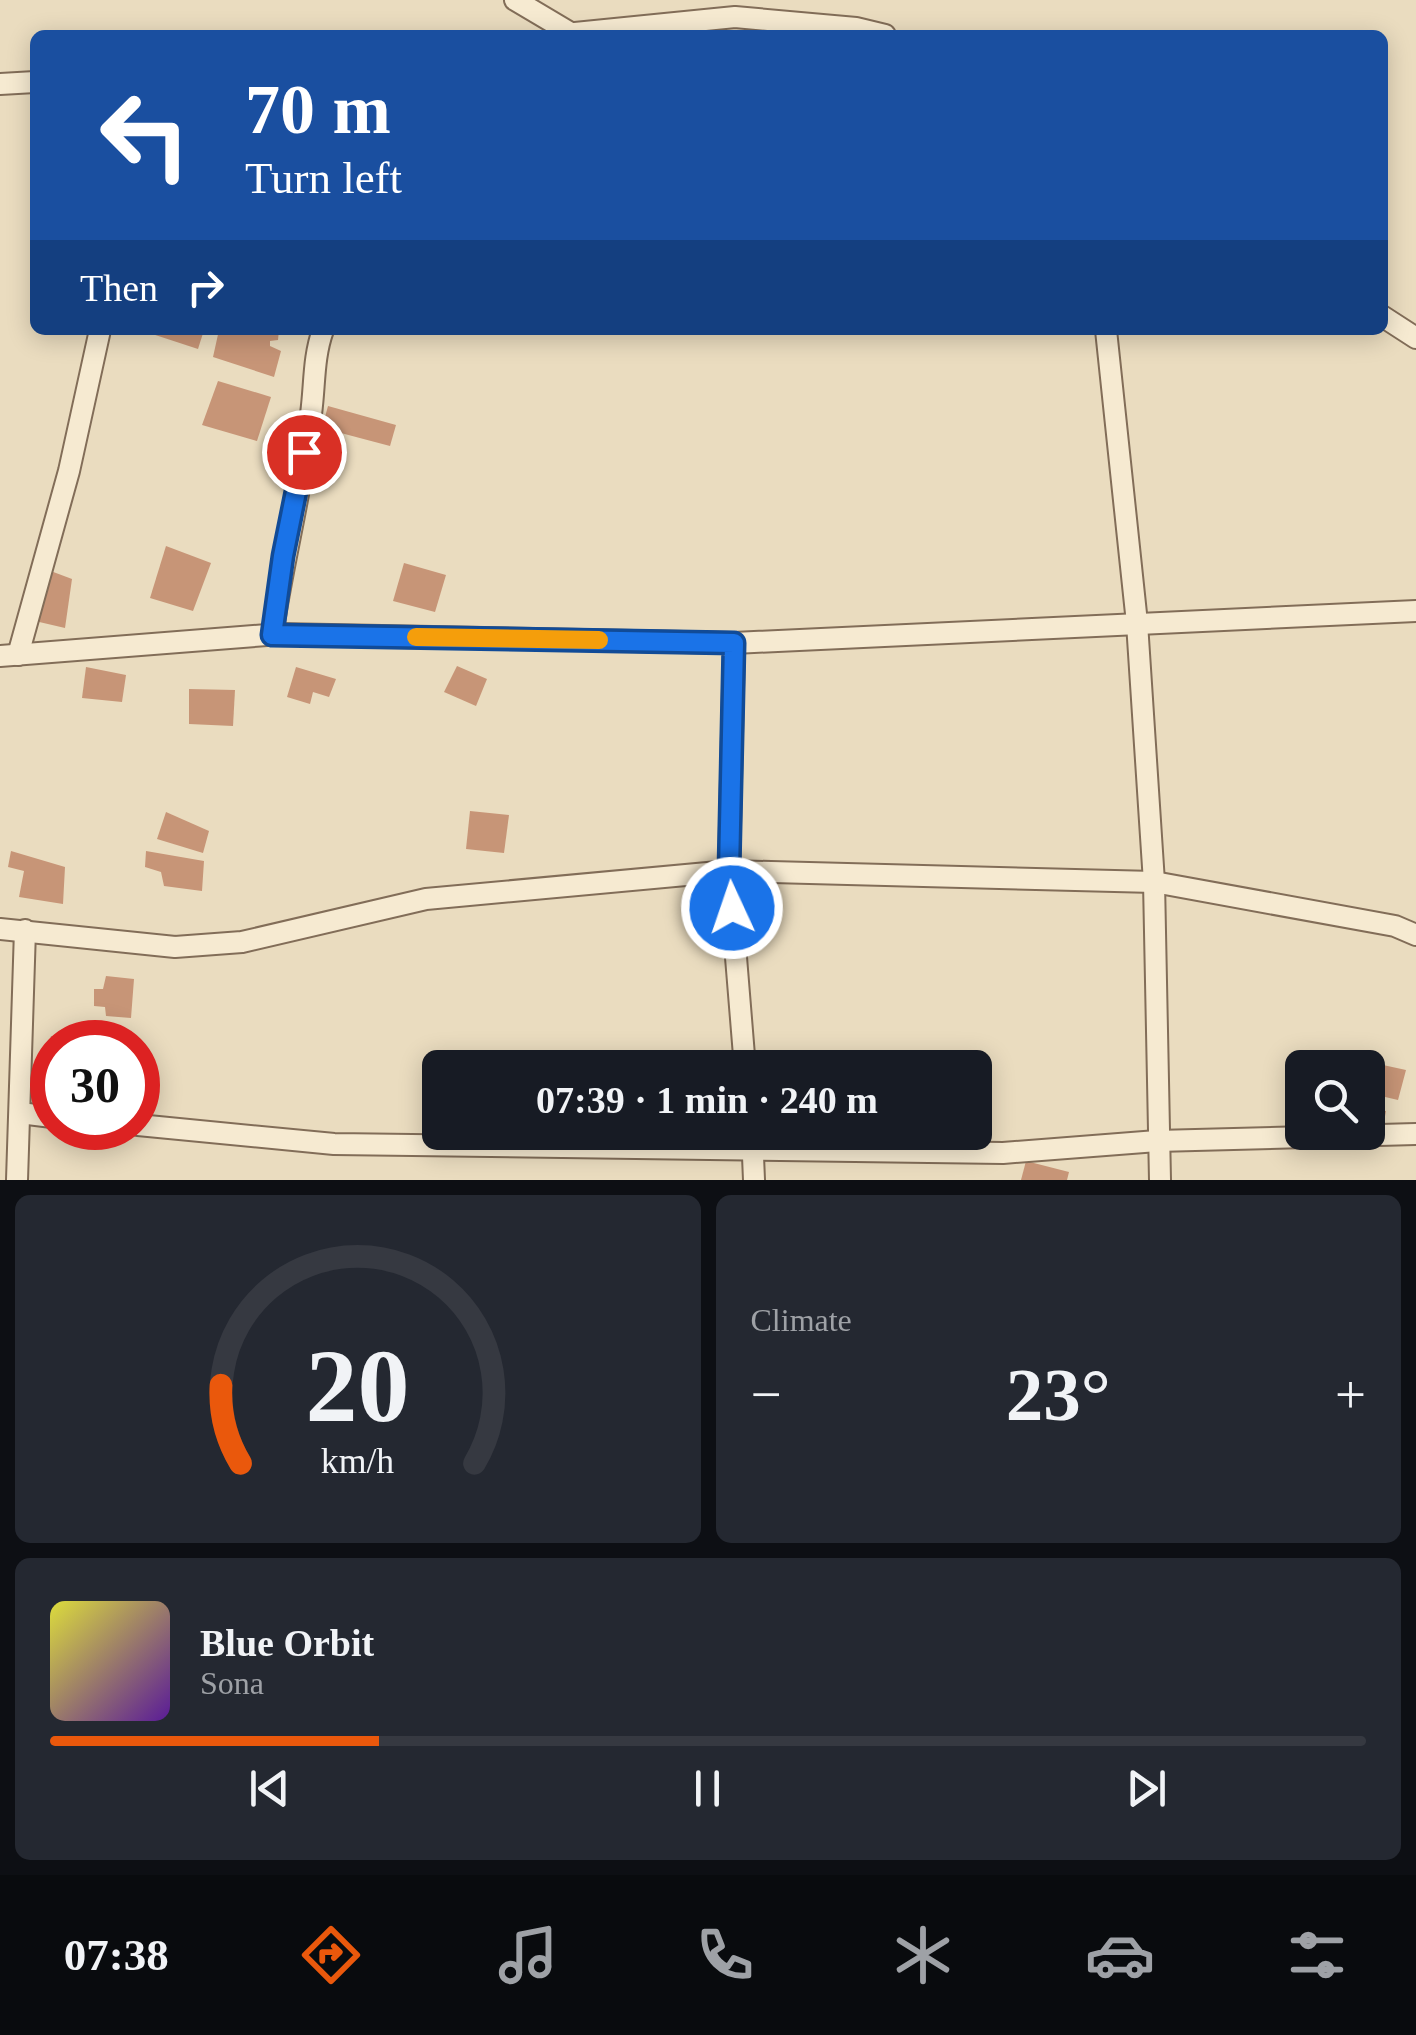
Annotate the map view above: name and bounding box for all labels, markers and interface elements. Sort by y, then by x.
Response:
icon: left [80,70,210,200]
text: 70 m [245,71,391,148]
text: Turn left [245,153,402,203]
icon: right [178,260,233,315]
text: Then [80,267,158,309]
pin [262,410,347,495]
icon: arrive [277,425,332,480]
position arrow [680,856,784,960]
speed limit sign: 30 [30,1020,160,1150]
map controls [1285,1050,1385,1150]
button: search [1285,1050,1385,1150]
text: 07:39 · 1 min · 240 m [536,1079,878,1121]
text: Climate [751,1302,852,1338]
text: 20 [306,1328,410,1443]
text: 23° [1006,1353,1111,1436]
text: − [751,1364,782,1425]
text: + [1335,1364,1366,1425]
text: km/h [321,1441,395,1481]
text: Blue Orbit [200,1622,374,1664]
text: Sona [200,1665,264,1701]
icon: previous [242,1761,297,1816]
icon: pause [680,1761,735,1816]
icon: next [1119,1761,1174,1816]
icon: directions [296,1920,366,1990]
icon: music [493,1920,563,1990]
icon: phone [690,1920,760,1990]
icon: climate [888,1920,958,1990]
icon: car [1085,1920,1155,1990]
icon: filters [1282,1920,1352,1990]
text: 07:38 [64,1930,169,1980]

